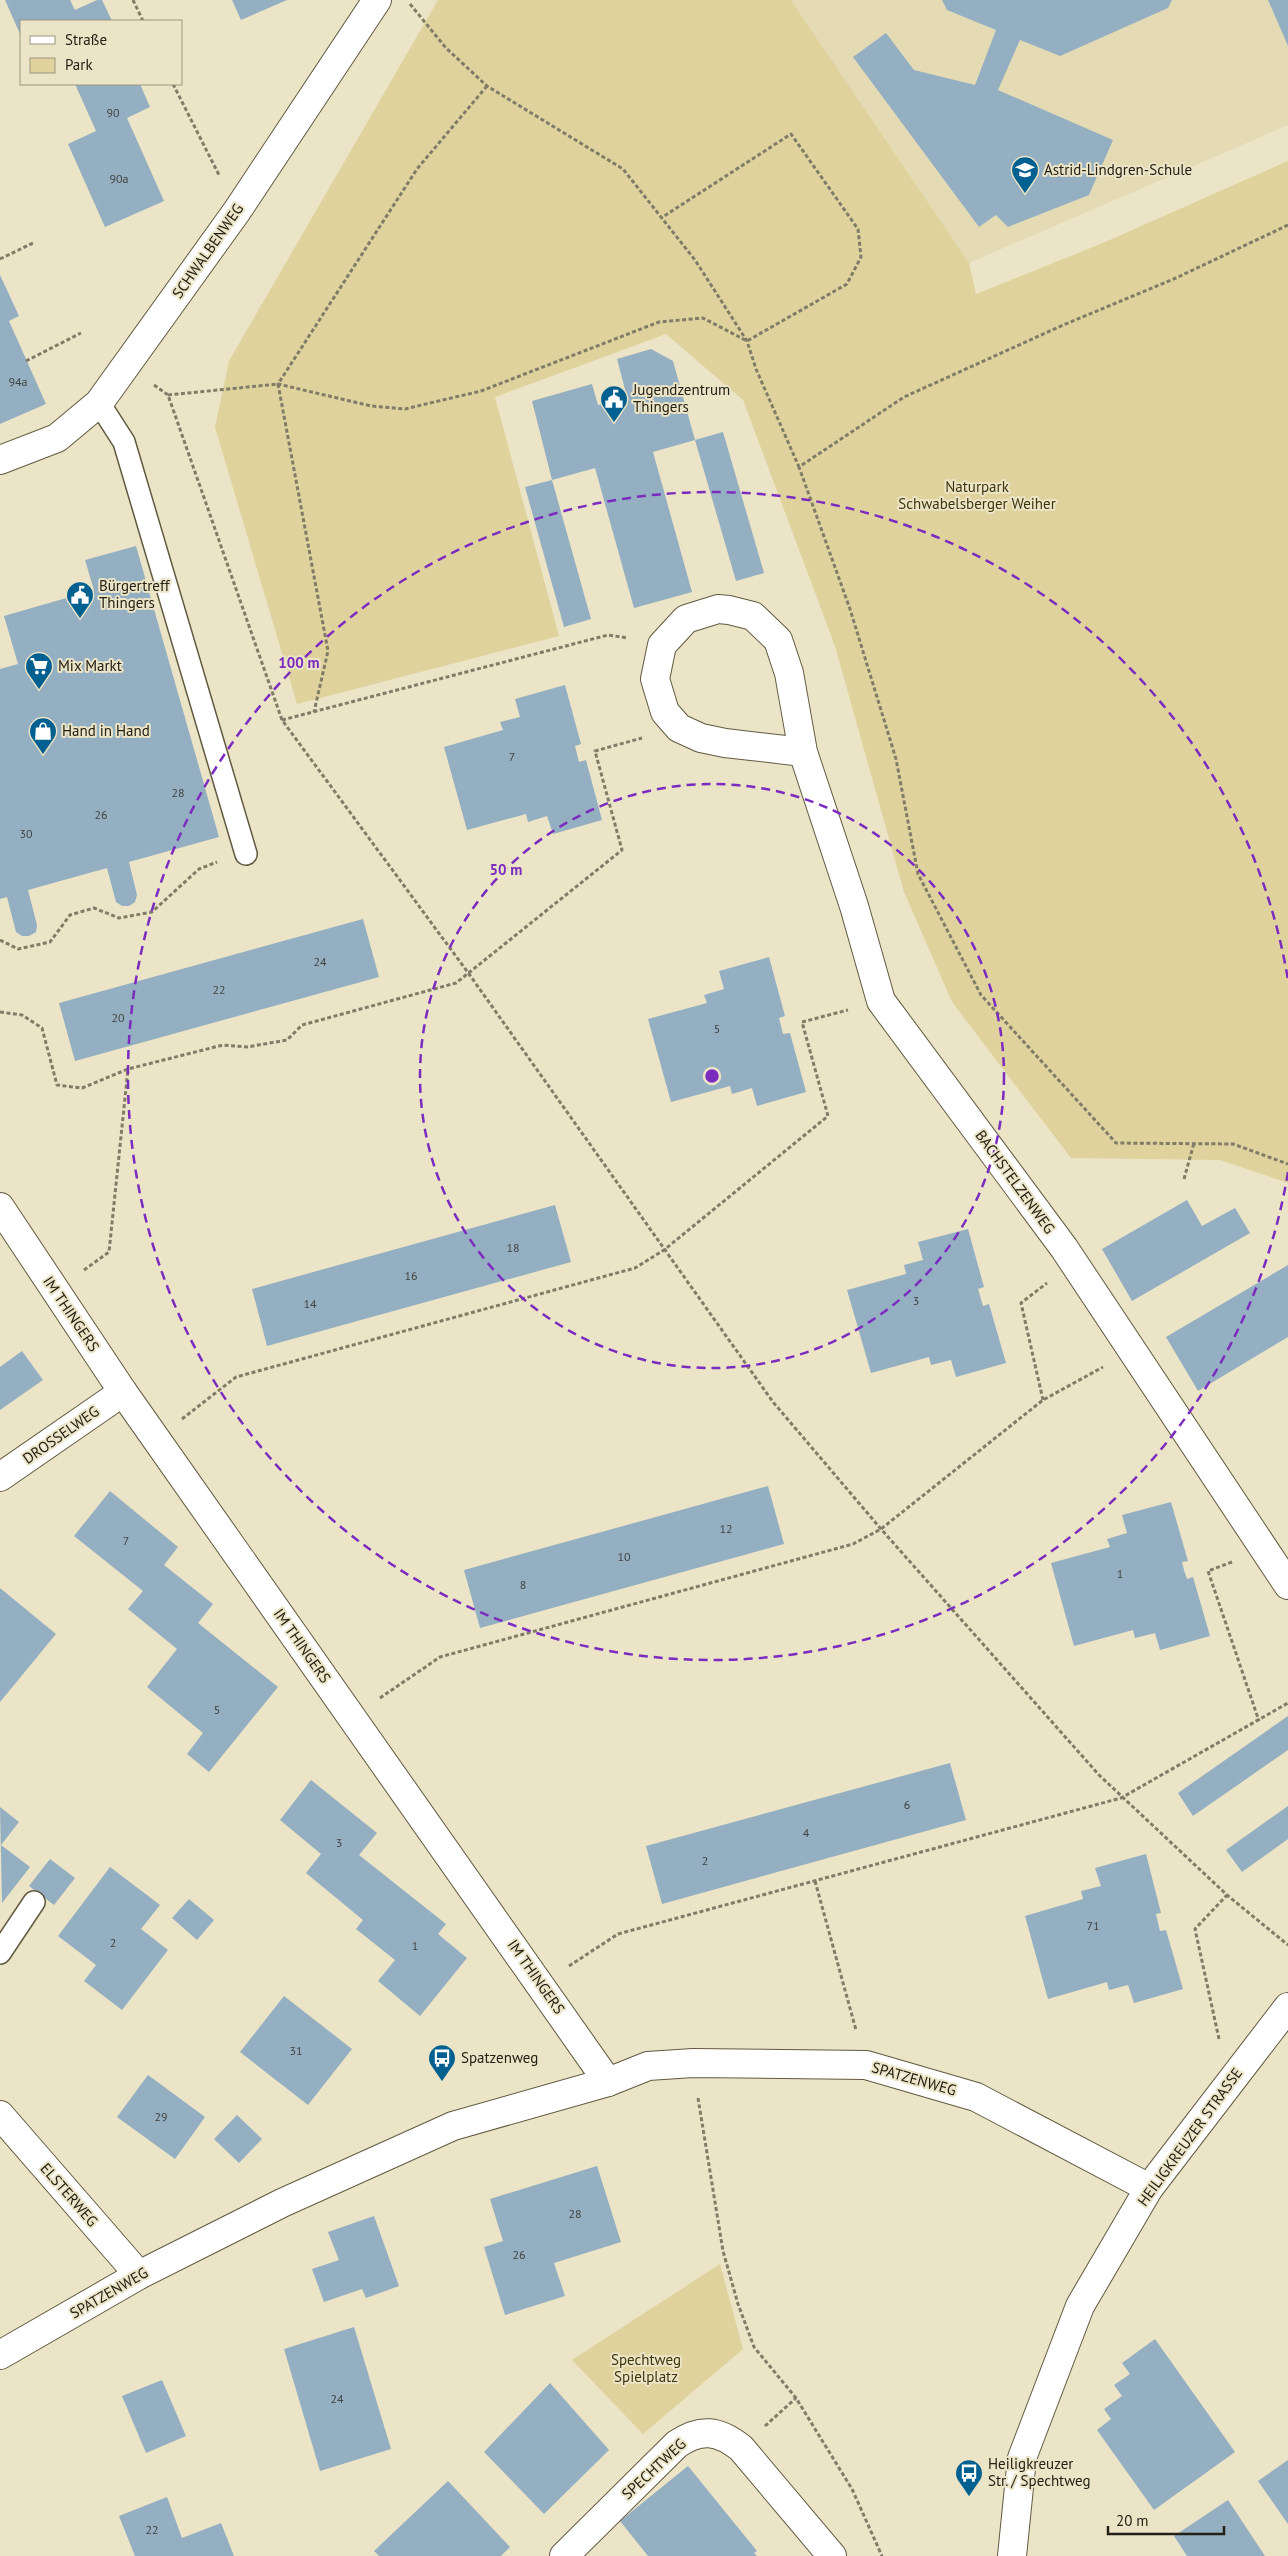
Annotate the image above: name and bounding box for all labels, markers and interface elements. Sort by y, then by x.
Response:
legend [20,20,182,85]
text: Straße [65,30,107,49]
text: Park [65,55,93,74]
house number: 90 [106,105,120,120]
school or university icon: Astrid-Lindgren-Schule [1010,155,1040,194]
place label: Astrid-Lindgren-Schule [1044,160,1192,179]
house number: 90a [109,171,129,186]
street label: SCHWALBENWEG [168,200,247,302]
house number: 94a [8,374,28,389]
place label: Jugendzentrum Thingers [632,380,730,416]
public building icon: Jugendzentrum Thingers [599,384,629,423]
park label: Naturpark Schwabelsberger Weiher [898,477,1056,513]
place label: Bürgertreff Thingers [99,576,171,612]
public building icon: Bürgertreff Thingers [65,580,95,619]
supermarket icon: Mix Markt [24,651,54,690]
text: 100 m [278,653,320,672]
place label: Mix Markt [58,656,122,675]
shop icon: Hand in Hand [28,716,58,755]
place label: Hand in Hand [62,721,150,740]
house number: 7 [509,749,515,764]
house number: 28 [171,785,185,800]
house number: 26 [94,807,108,822]
house number: 30 [19,826,33,841]
text: 50 m [490,860,522,879]
house number: 24 [313,954,327,969]
house number: 22 [212,982,226,997]
house number: 20 [111,1010,125,1025]
house number: 5 [714,1021,720,1036]
centre of rings [703,1067,721,1085]
street label: BACHSTELZENWEG [971,1126,1059,1237]
house number: 18 [506,1240,520,1255]
house number: 16 [404,1268,418,1283]
street label: IM THINGERS [39,1272,104,1355]
house number: 3 [913,1293,919,1308]
house number: 14 [303,1296,317,1311]
street label: DROSSELWEG [19,1401,102,1468]
house number: 12 [719,1521,733,1536]
house number: 7 [123,1533,129,1548]
house number: 10 [617,1549,631,1564]
house number: 1 [1117,1566,1123,1581]
house number: 8 [520,1577,526,1592]
street label: IM THINGERS [270,1605,335,1687]
house number: 5 [214,1702,220,1717]
house number: 6 [904,1797,910,1812]
house number: 4 [803,1825,810,1840]
house number: 3 [336,1835,342,1850]
house number: 2 [702,1853,708,1868]
house number: 71 [1086,1918,1100,1933]
house number: 2 [110,1935,116,1950]
street label: IM THINGERS [504,1936,569,2018]
house number: 1 [412,1938,418,1953]
house number: 31 [289,2043,303,2058]
bus stop icon: Spatzenweg [427,2043,457,2082]
place label: Spatzenweg [461,2048,538,2067]
street label: SPATZENWEG [870,2057,959,2100]
street label: HEILIGKREUZER STRASSE [1133,2064,1246,2210]
house number: 29 [154,2109,168,2124]
street label: ELSTERWEG [37,2159,102,2230]
house number: 28 [568,2206,582,2221]
house number: 26 [512,2247,526,2262]
street label: SPATZENWEG [66,2263,151,2323]
park label: Spechtweg Spielplatz [611,2350,681,2386]
house number: 24 [330,2391,344,2406]
street label: SPECHTWEG [618,2434,690,2503]
place label: Heiligkreuzer Str. / Spechtweg [988,2454,1091,2490]
bus stop icon: Heiligkreuzer Str. / Spechtweg [954,2458,984,2497]
scale bar [1108,2504,1224,2536]
text: 20 m [1116,2511,1149,2530]
house number: 22 [145,2522,159,2537]

